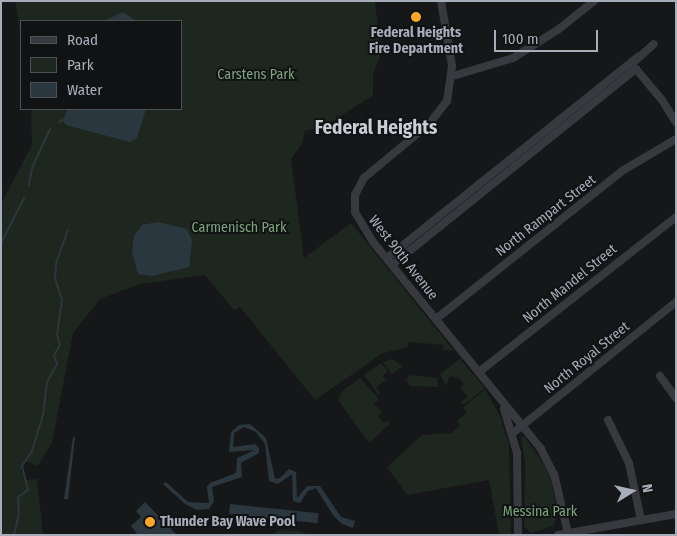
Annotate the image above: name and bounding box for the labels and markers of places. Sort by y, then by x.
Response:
marker: Federal Heights Fire Department [410,11,422,23]
place label: Federal Heights Fire Department [369,25,463,58]
place label: Thunder Bay Wave Pool [160,514,295,530]
marker: Thunder Bay Wave Pool [144,516,156,528]

